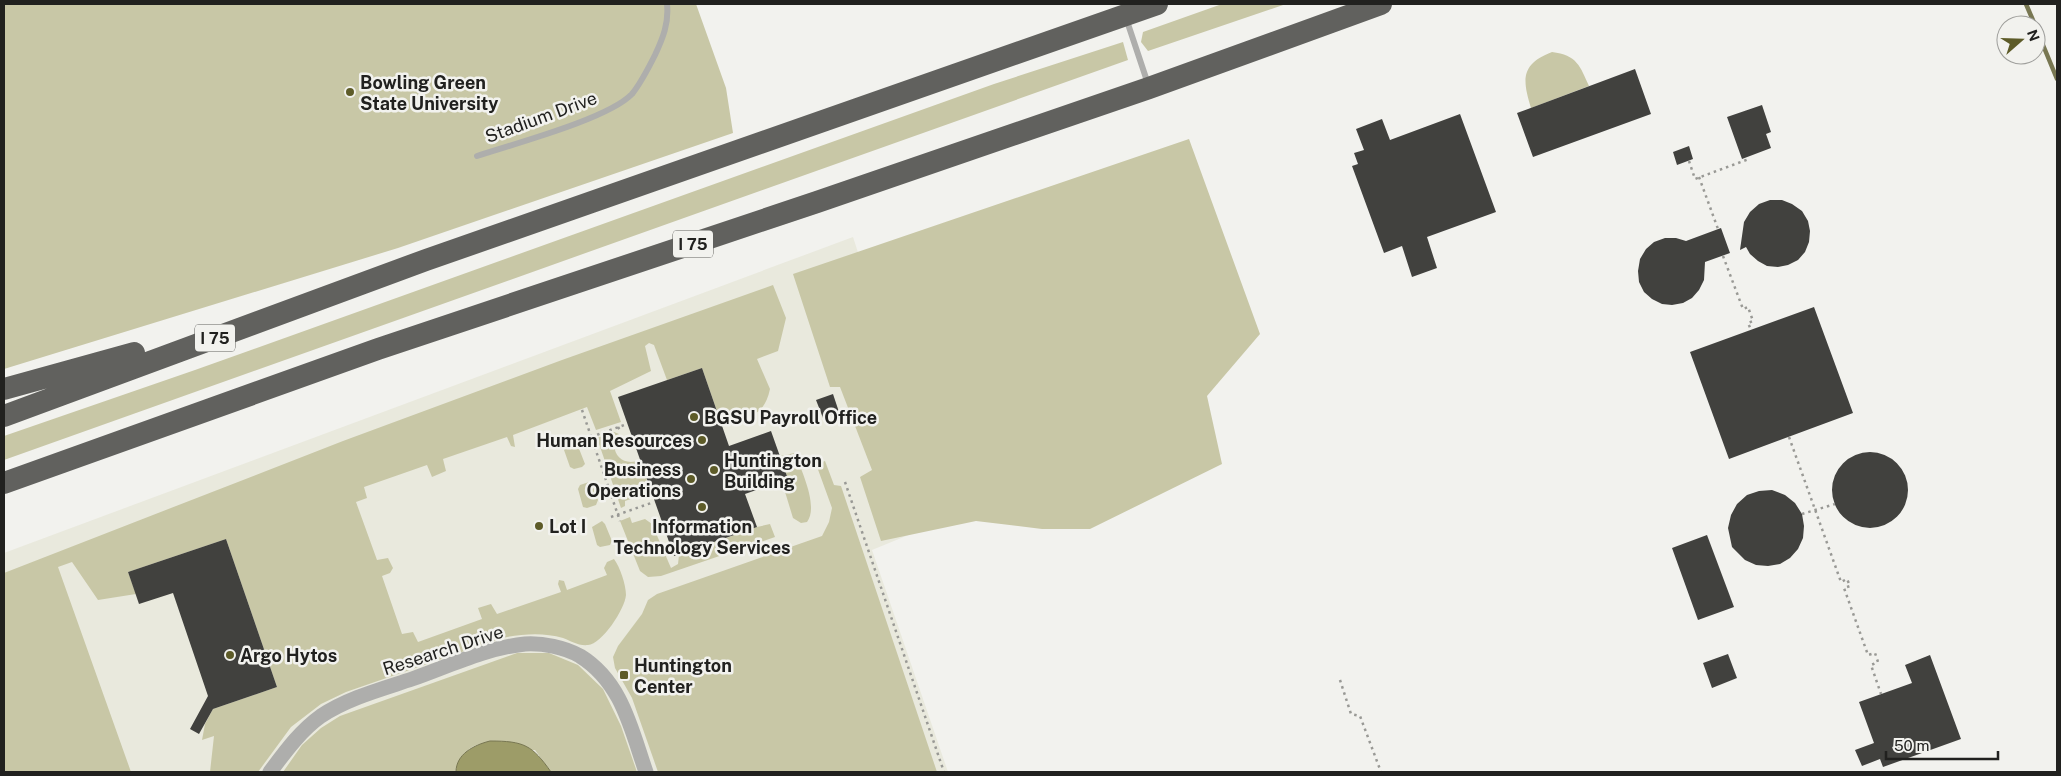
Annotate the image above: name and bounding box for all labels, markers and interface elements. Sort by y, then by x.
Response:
north arrow [1996,15,2046,65]
text: N [2024,28,2043,43]
place label: Bowling Green State University [360,72,498,114]
marker: Bowling Green State University [344,86,356,98]
street label: Stadium Drive [482,87,600,147]
road number: I 75 [673,230,713,258]
road number: I 75 [195,324,235,352]
place label: BGSU Payroll Office [704,407,877,428]
marker: BGSU Payroll Office [688,411,700,423]
place label: Human Resources [536,430,692,451]
marker: Human Resources [696,434,708,446]
place label: Huntington Building [724,450,822,492]
place label: Business Operations [586,459,681,501]
marker: Huntington Building [708,464,720,476]
marker: Business Operations [685,473,697,485]
marker: Information Technology Services [696,501,708,513]
place label: Lot I [549,516,586,537]
place label: Information Technology Services [614,516,790,558]
marker: Lot I [533,520,545,532]
street label: Research Drive [380,621,506,679]
place label: Argo Hytos [240,645,337,666]
marker: Argo Hytos [224,649,236,661]
place label: Huntington Center [634,655,732,697]
marker: Huntington Center [618,669,630,681]
scale bar [1886,728,1998,760]
text: 50 m [1894,737,1929,754]

